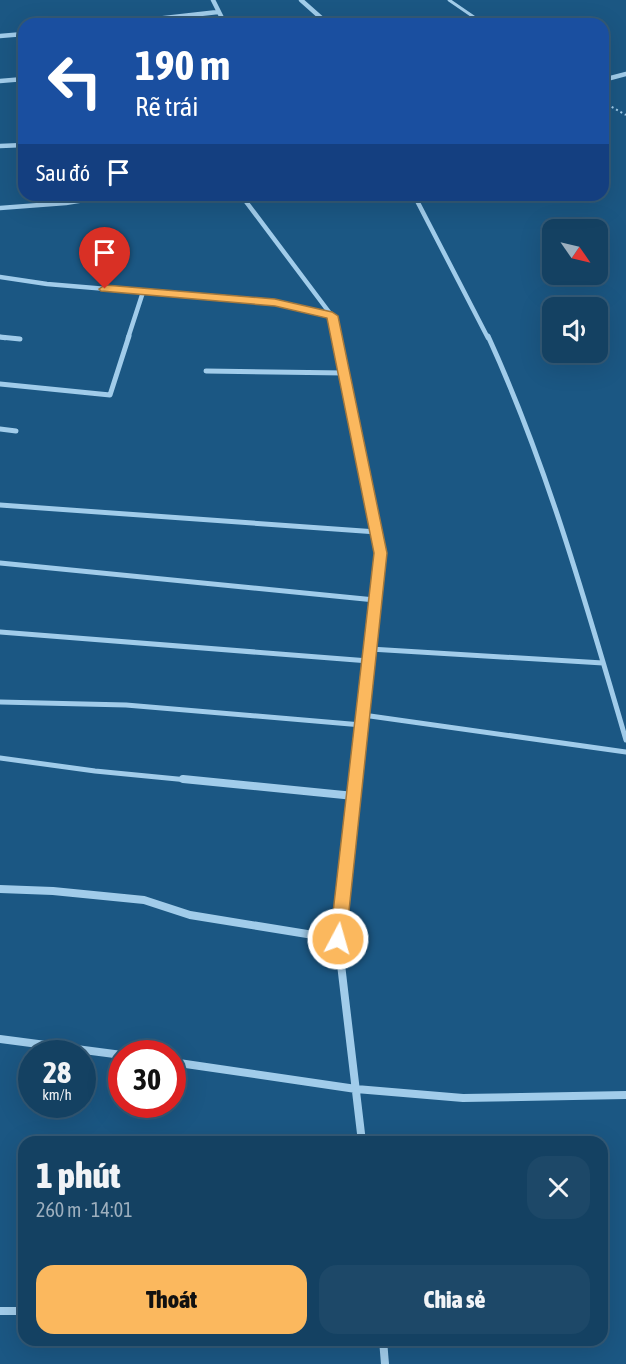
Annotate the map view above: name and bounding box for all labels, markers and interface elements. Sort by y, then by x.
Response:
text: 190 m [135,41,230,89]
icon: left [36,42,114,120]
text: Rẽ trái [135,91,198,122]
icon: arrive [102,156,135,189]
text: Sau đó [36,160,90,186]
north arrow [542,219,608,285]
map controls [542,219,608,363]
pin [79,227,130,289]
icon: arrive [88,236,121,269]
button: sound [542,297,608,363]
position arrow [306,907,370,971]
speed limit sign: 30 [108,1040,186,1118]
text: 28 [43,1055,71,1089]
text: km/h [42,1086,72,1103]
text: 1 phút [36,1154,120,1196]
button: close [527,1156,590,1219]
text: 260 m · 14:01 [36,1198,133,1221]
button: Thoát [36,1265,307,1334]
button: Chia sẻ [319,1265,590,1334]

